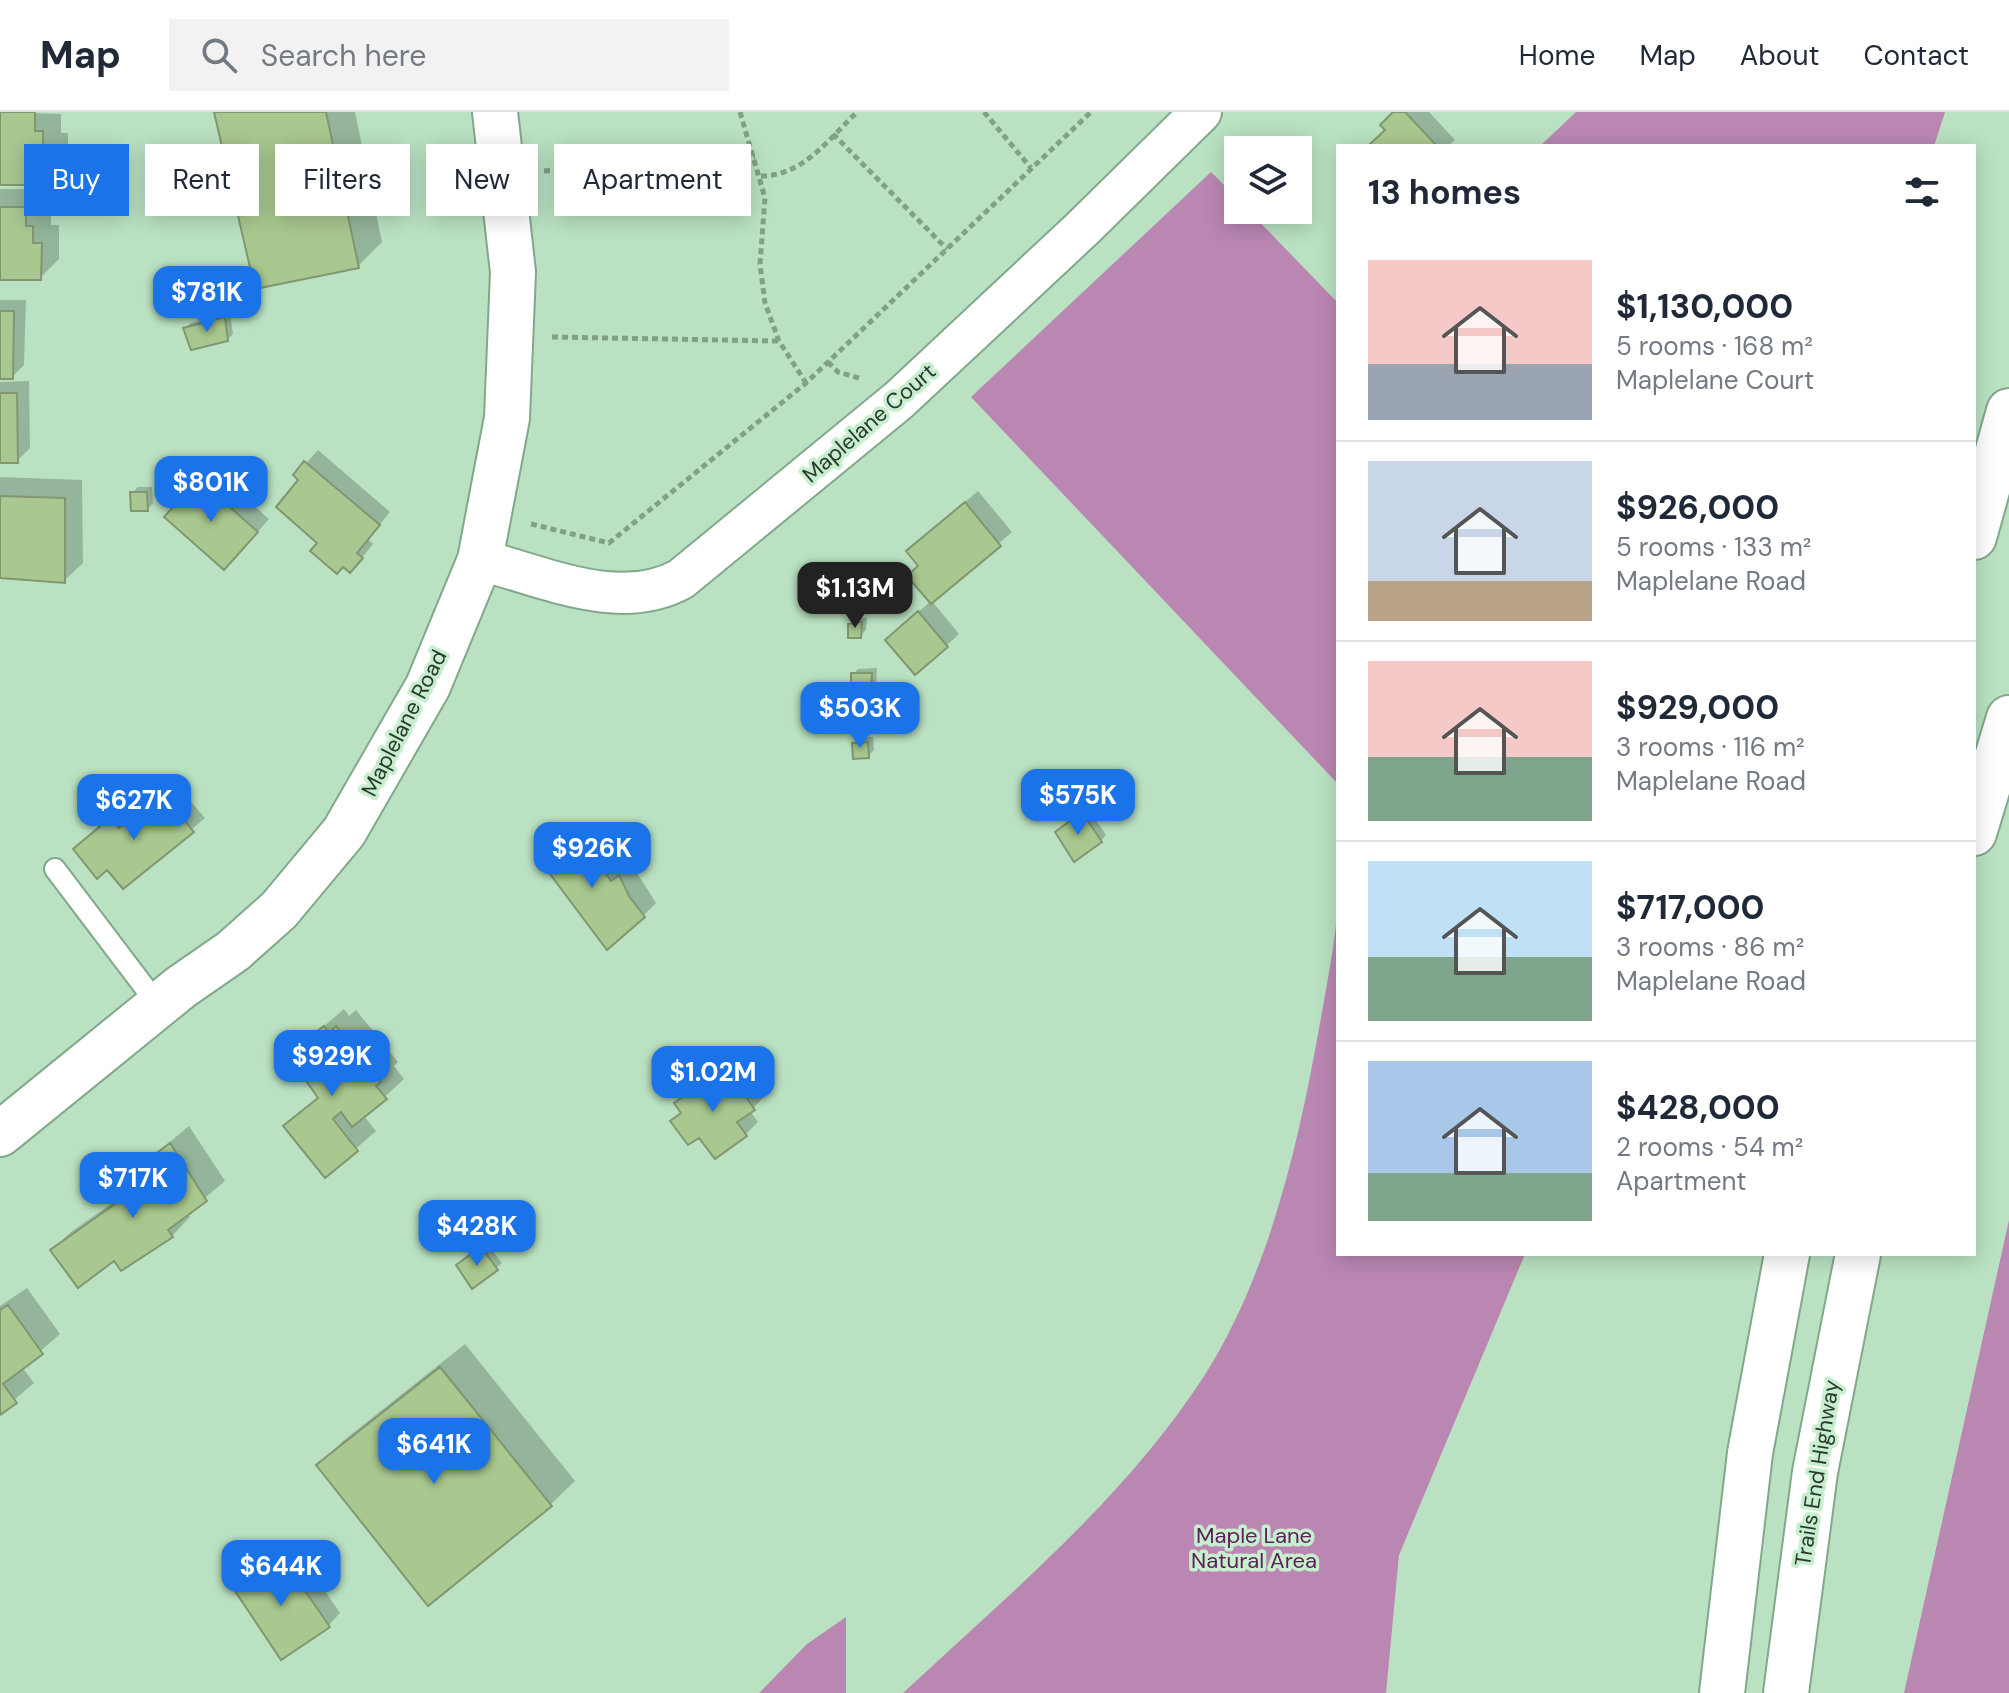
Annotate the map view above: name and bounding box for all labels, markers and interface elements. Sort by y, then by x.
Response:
search box [169,19,729,91]
text: Map [40,30,121,80]
icon: search [197,33,241,77]
text: Search here [261,36,426,75]
text: Home [1519,37,1595,74]
text: Map [1639,37,1696,74]
text: About [1740,37,1819,74]
text: Contact [1863,37,1969,74]
map controls [1224,136,1312,224]
button: layers [1224,136,1312,224]
chip: Buy [24,144,129,216]
chip: Rent [145,144,259,216]
chip: Filters [275,144,410,216]
chip: New [426,144,538,216]
chip: Apartment [554,144,751,216]
text: 13 homes [1368,170,1521,215]
icon: filters [1900,170,1944,214]
pin: $781K [151,266,263,334]
text: $781K [171,275,243,309]
text: $1,130,000 [1616,284,1793,329]
icon: home [1432,292,1528,388]
text: 5 rooms · 168 m² [1616,329,1813,363]
street label: Maplelane Court [796,357,942,489]
text: Maplelane Court [1616,363,1814,397]
pin: $801K [155,456,267,524]
text: $801K [173,465,249,499]
text: $926,000 [1616,485,1779,530]
icon: home [1432,493,1528,589]
text: 5 rooms · 133 m² [1616,530,1811,564]
pin: $1.13M [790,562,920,630]
text: Maplelane Road [1616,564,1806,598]
text: $1.13M [815,571,895,605]
street label: Maplelane Road [355,645,453,801]
pin: $503K [804,682,916,750]
text: $929,000 [1616,685,1779,730]
text: $503K [819,691,901,725]
icon: home [1432,693,1528,789]
text: 3 rooms · 116 m² [1616,730,1805,764]
text: Maplelane Road [1616,764,1806,798]
pin: $575K [1022,769,1134,837]
pin: $627K [78,774,190,842]
text: $575K [1039,778,1117,812]
text: $627K [95,783,173,817]
pin: $926K [536,822,648,890]
text: $926K [552,831,632,865]
text: $717,000 [1616,885,1765,930]
icon: home [1432,893,1528,989]
text: 3 rooms · 86 m² [1616,930,1804,964]
text: Maplelane Road [1616,964,1806,998]
pin: $929K [276,1030,388,1098]
text: $929K [292,1039,372,1073]
pin: $1.02M [648,1046,778,1114]
text: $1.02M [670,1055,756,1089]
text: $428,000 [1616,1085,1780,1130]
icon: home [1432,1093,1528,1189]
text: 2 rooms · 54 m² [1616,1130,1803,1164]
pin: $717K [77,1152,189,1220]
text: $717K [98,1161,168,1195]
text: Apartment [1616,1164,1747,1198]
pin: $428K [421,1200,533,1268]
text: $428K [437,1209,517,1243]
street label: Trails End Highway [1788,1378,1846,1568]
pin: $641K [378,1418,490,1486]
text: $641K [396,1427,472,1461]
park label: Maple Lane Natural Area [1191,1521,1317,1575]
pin: $644K [225,1540,337,1608]
text: $644K [240,1549,322,1583]

